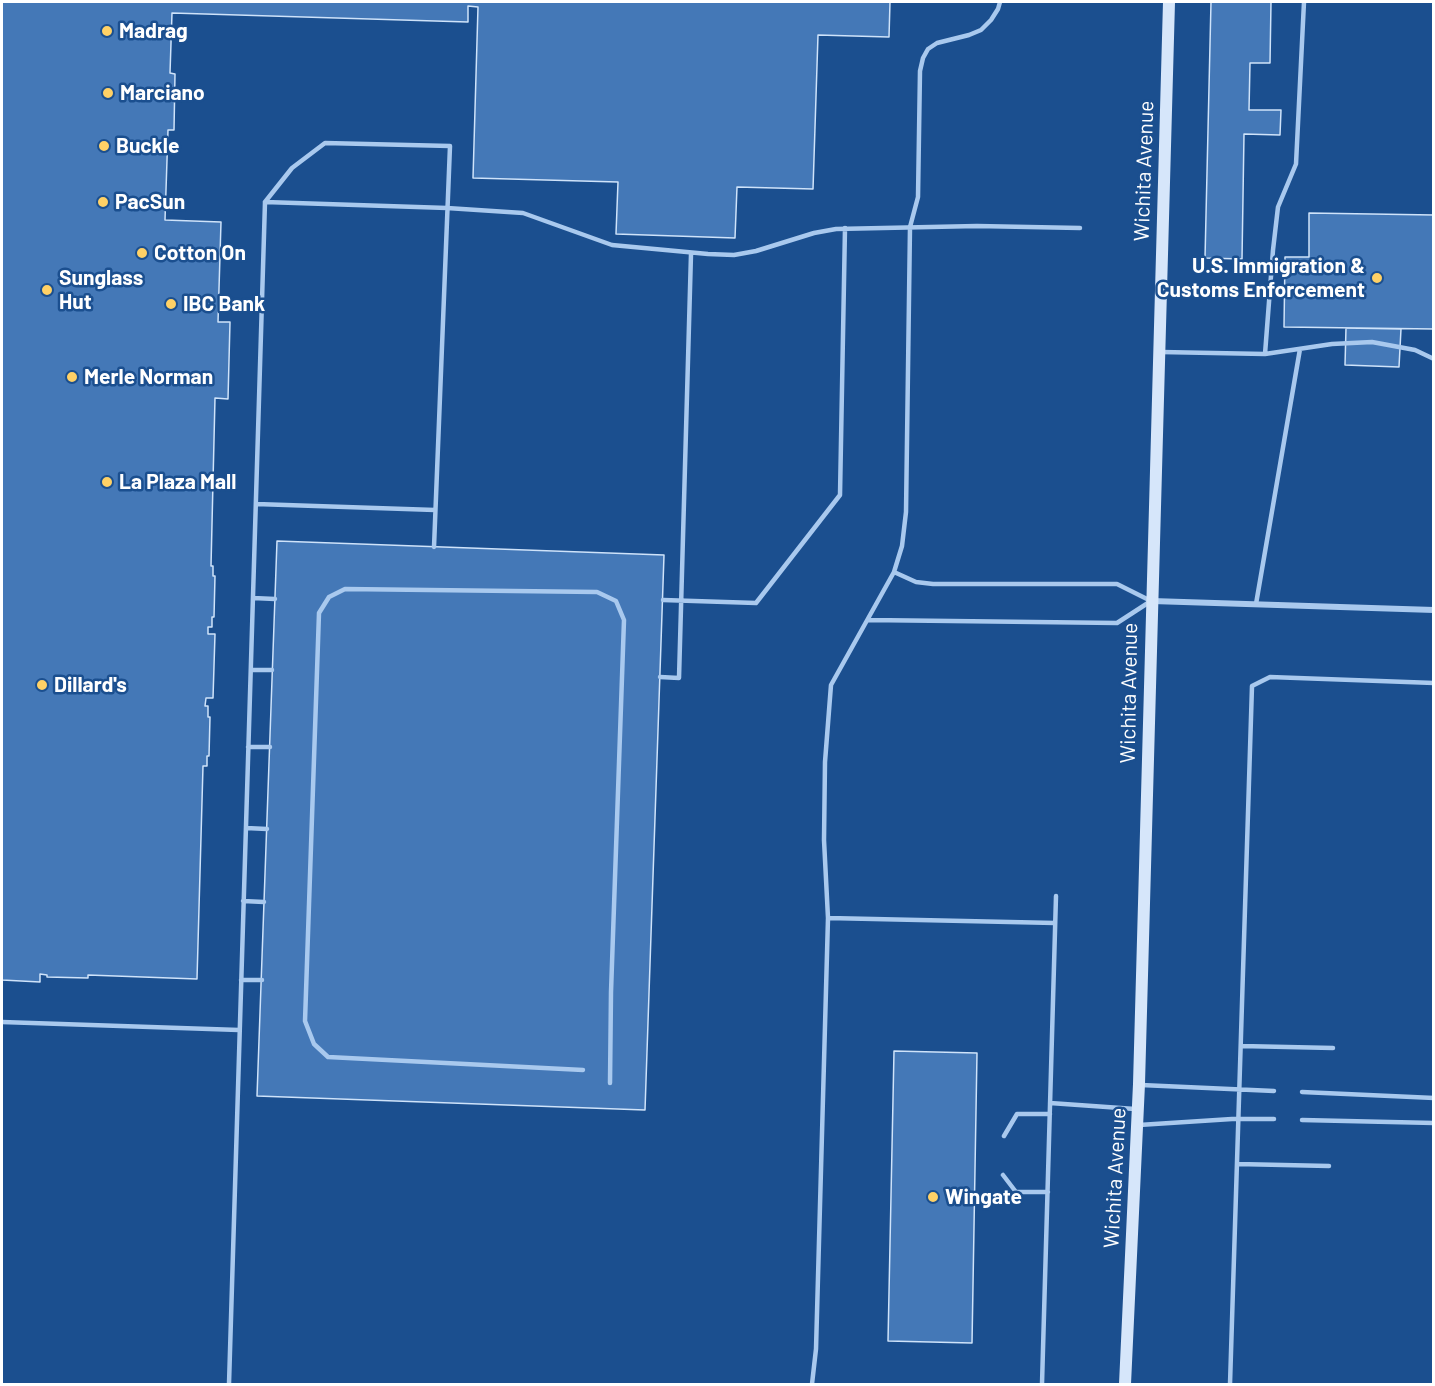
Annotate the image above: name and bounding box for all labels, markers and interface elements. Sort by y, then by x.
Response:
place label: Madrag [119,18,188,44]
marker: Madrag [100,24,114,38]
place label: Marciano [120,80,205,106]
marker: Marciano [101,86,115,100]
street label: Wichita Avenue [1129,100,1159,242]
place label: Buckle [116,133,179,159]
marker: Buckle [97,139,111,153]
place label: PacSun [115,189,185,215]
marker: PacSun [96,195,110,209]
place label: Cotton On [154,240,246,266]
marker: Cotton On [135,246,149,260]
place label: U.S. Immigration & Customs Enforcement [1157,253,1365,303]
place label: Sunglass Hut [59,265,143,315]
marker: U.S. Immigration & Customs Enforcement [1370,271,1384,285]
marker: Sunglass Hut [40,283,54,297]
place label: IBC Bank [183,291,265,317]
marker: IBC Bank [164,297,178,311]
place label: Merle Norman [84,364,213,390]
marker: Merle Norman [65,370,79,384]
place label: La Plaza Mall [119,469,236,495]
marker: La Plaza Mall [100,475,114,489]
street label: Wichita Avenue [1115,622,1143,764]
place label: Dillard's [54,672,127,698]
marker: Dillard's [35,678,49,692]
street label: Wichita Avenue [1099,1107,1131,1249]
place label: Wingate [945,1184,1022,1210]
marker: Wingate [926,1190,940,1204]

